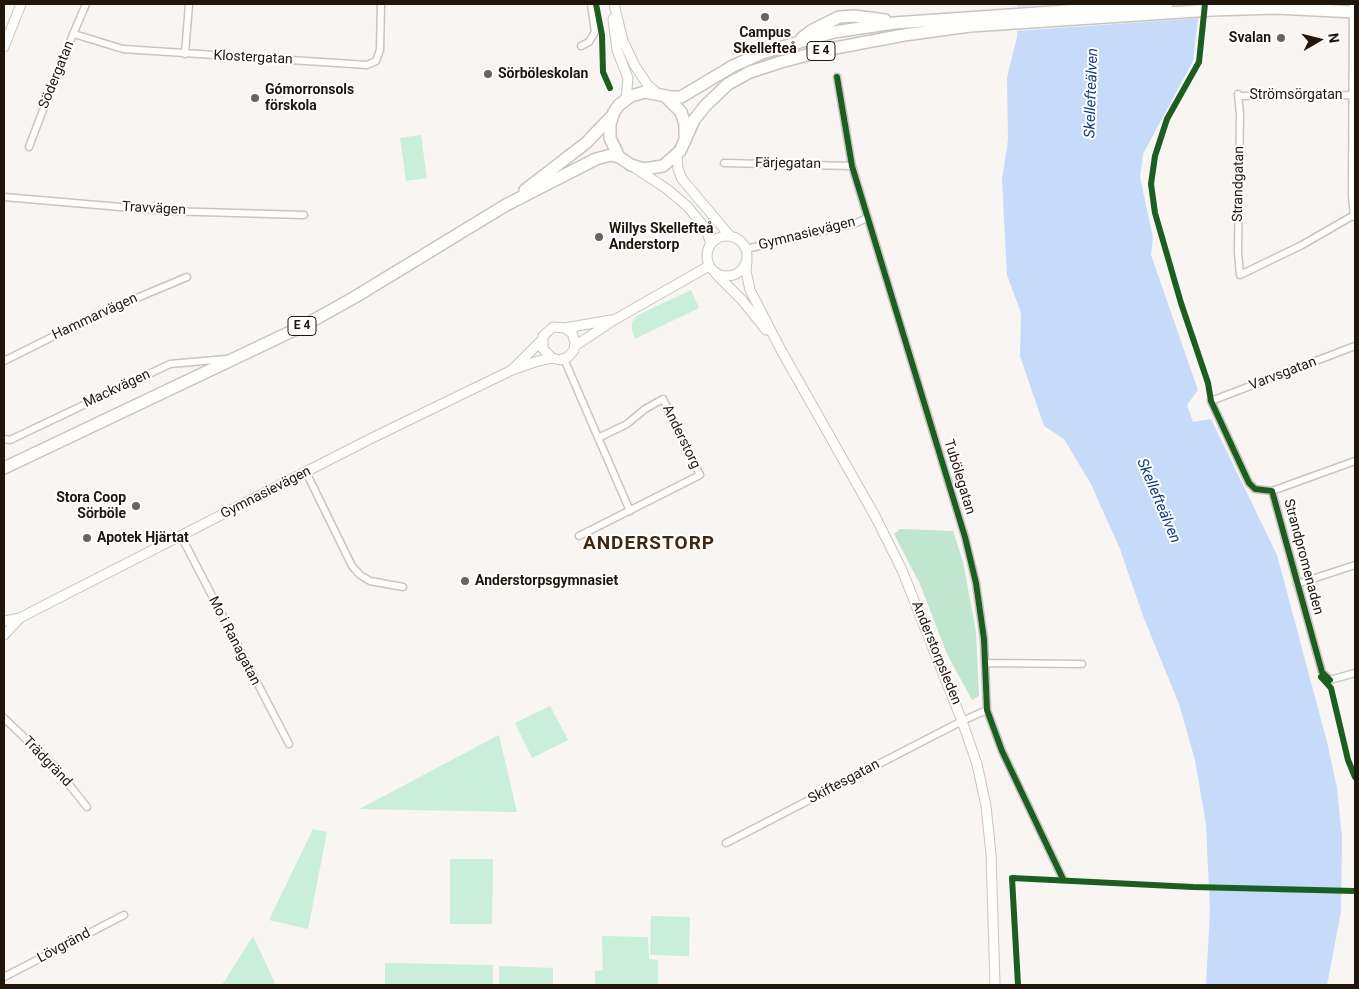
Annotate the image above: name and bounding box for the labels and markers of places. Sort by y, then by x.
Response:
marker: Campus Skellefteå [759,11,771,23]
place label: Campus Skellefteå [733,25,797,58]
place label: Svalan [1229,30,1271,46]
marker: Svalan [1275,32,1287,44]
place label: Sörböleskolan [498,66,588,82]
marker: Sörböleskolan [482,68,494,80]
place label: Gómorronsols förskola [265,82,354,114]
marker: Gómorronsols förskola [249,92,261,104]
place label: Willys Skellefteå Anderstorp [609,221,713,253]
marker: Willys Skellefteå Anderstorp [593,231,605,243]
place label: Stora Coop Sörböle [56,490,126,522]
marker: Stora Coop Sörböle [130,500,142,512]
place label: Apotek Hjärtat [97,530,189,546]
marker: Apotek Hjärtat [81,532,93,544]
place label: Anderstorpsgymnasiet [475,573,618,589]
marker: Anderstorpsgymnasiet [459,575,471,587]

